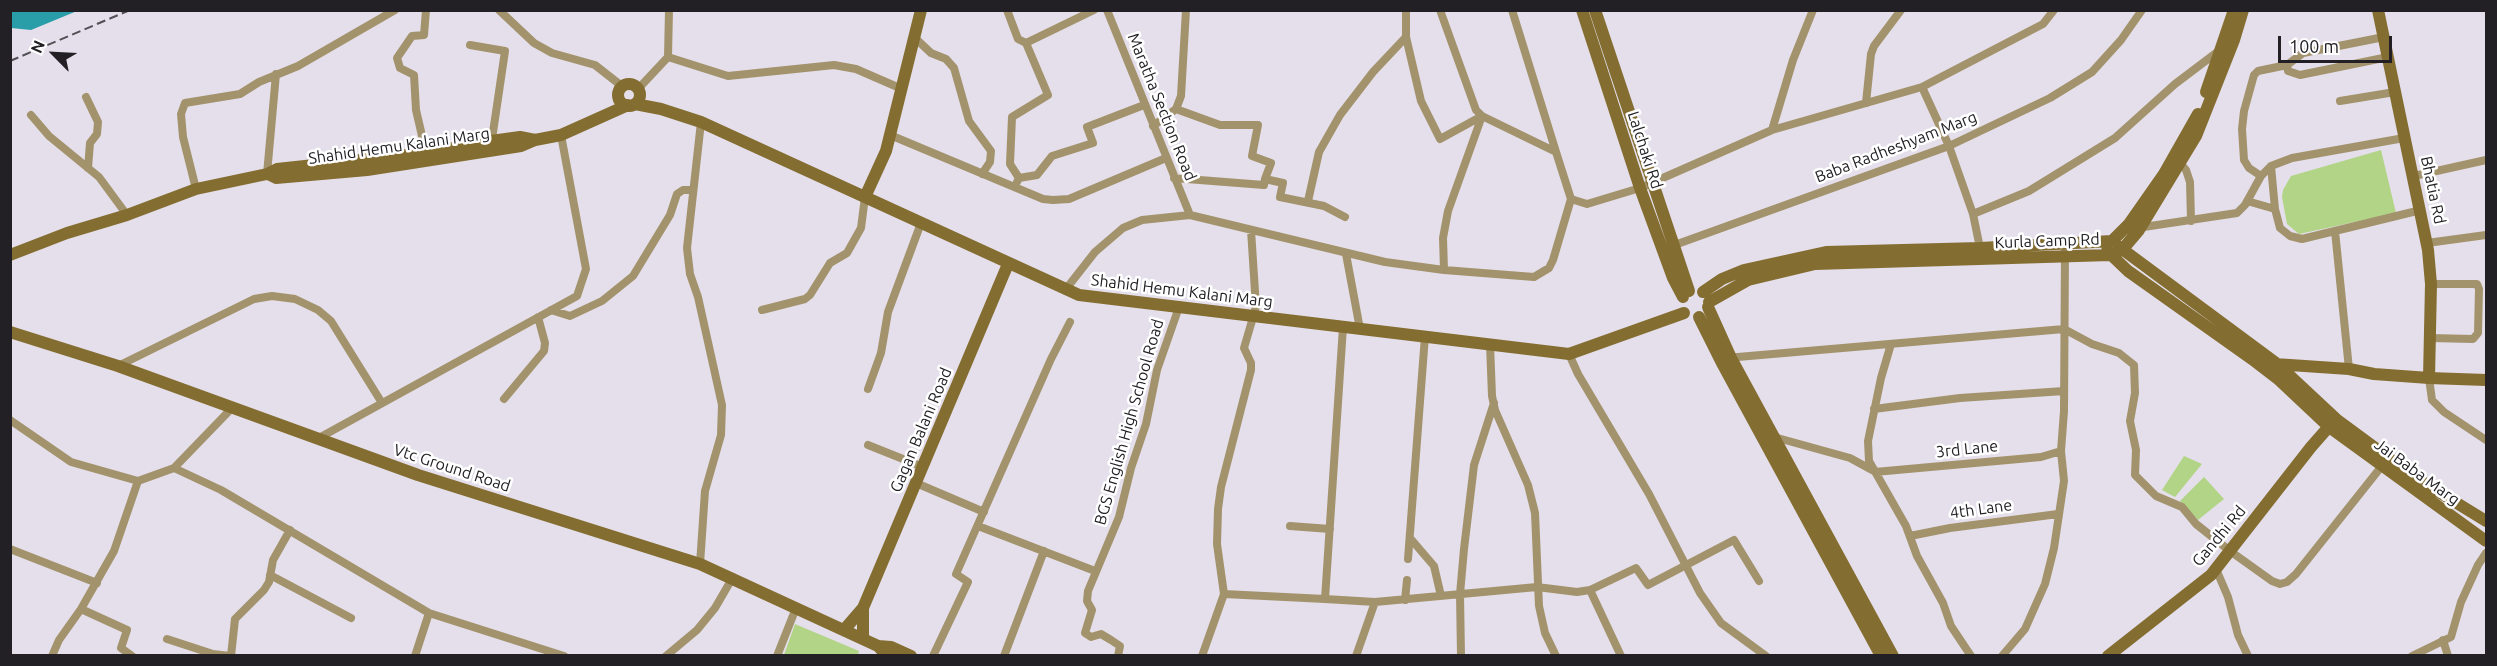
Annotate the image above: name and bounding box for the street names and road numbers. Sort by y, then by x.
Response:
street label: Maratha Section Road [1124,30,1200,184]
street label: Baba Radheshyam Marg [1812,107,1980,187]
street label: Lalchaki Rd [1623,109,1667,191]
street label: Shahid Hemu Kalani Marg [307,124,491,168]
street label: Bhatia Rd [2416,154,2450,226]
street label: Kurla Camp Rd [1994,230,2100,252]
street label: Shahid Hemu Kalani Marg [1090,270,1274,312]
street label: BGS English High School Road [1090,317,1168,527]
street label: Gagan Balani Road [886,365,956,495]
street label: Jai Baba Marg [2371,435,2463,509]
street label: 3rd Lane [1935,436,1999,462]
street label: Vtc Ground Road [391,440,513,496]
street label: 4th Lane [1949,495,2013,523]
street label: Gandhi Rd [2188,502,2250,570]

